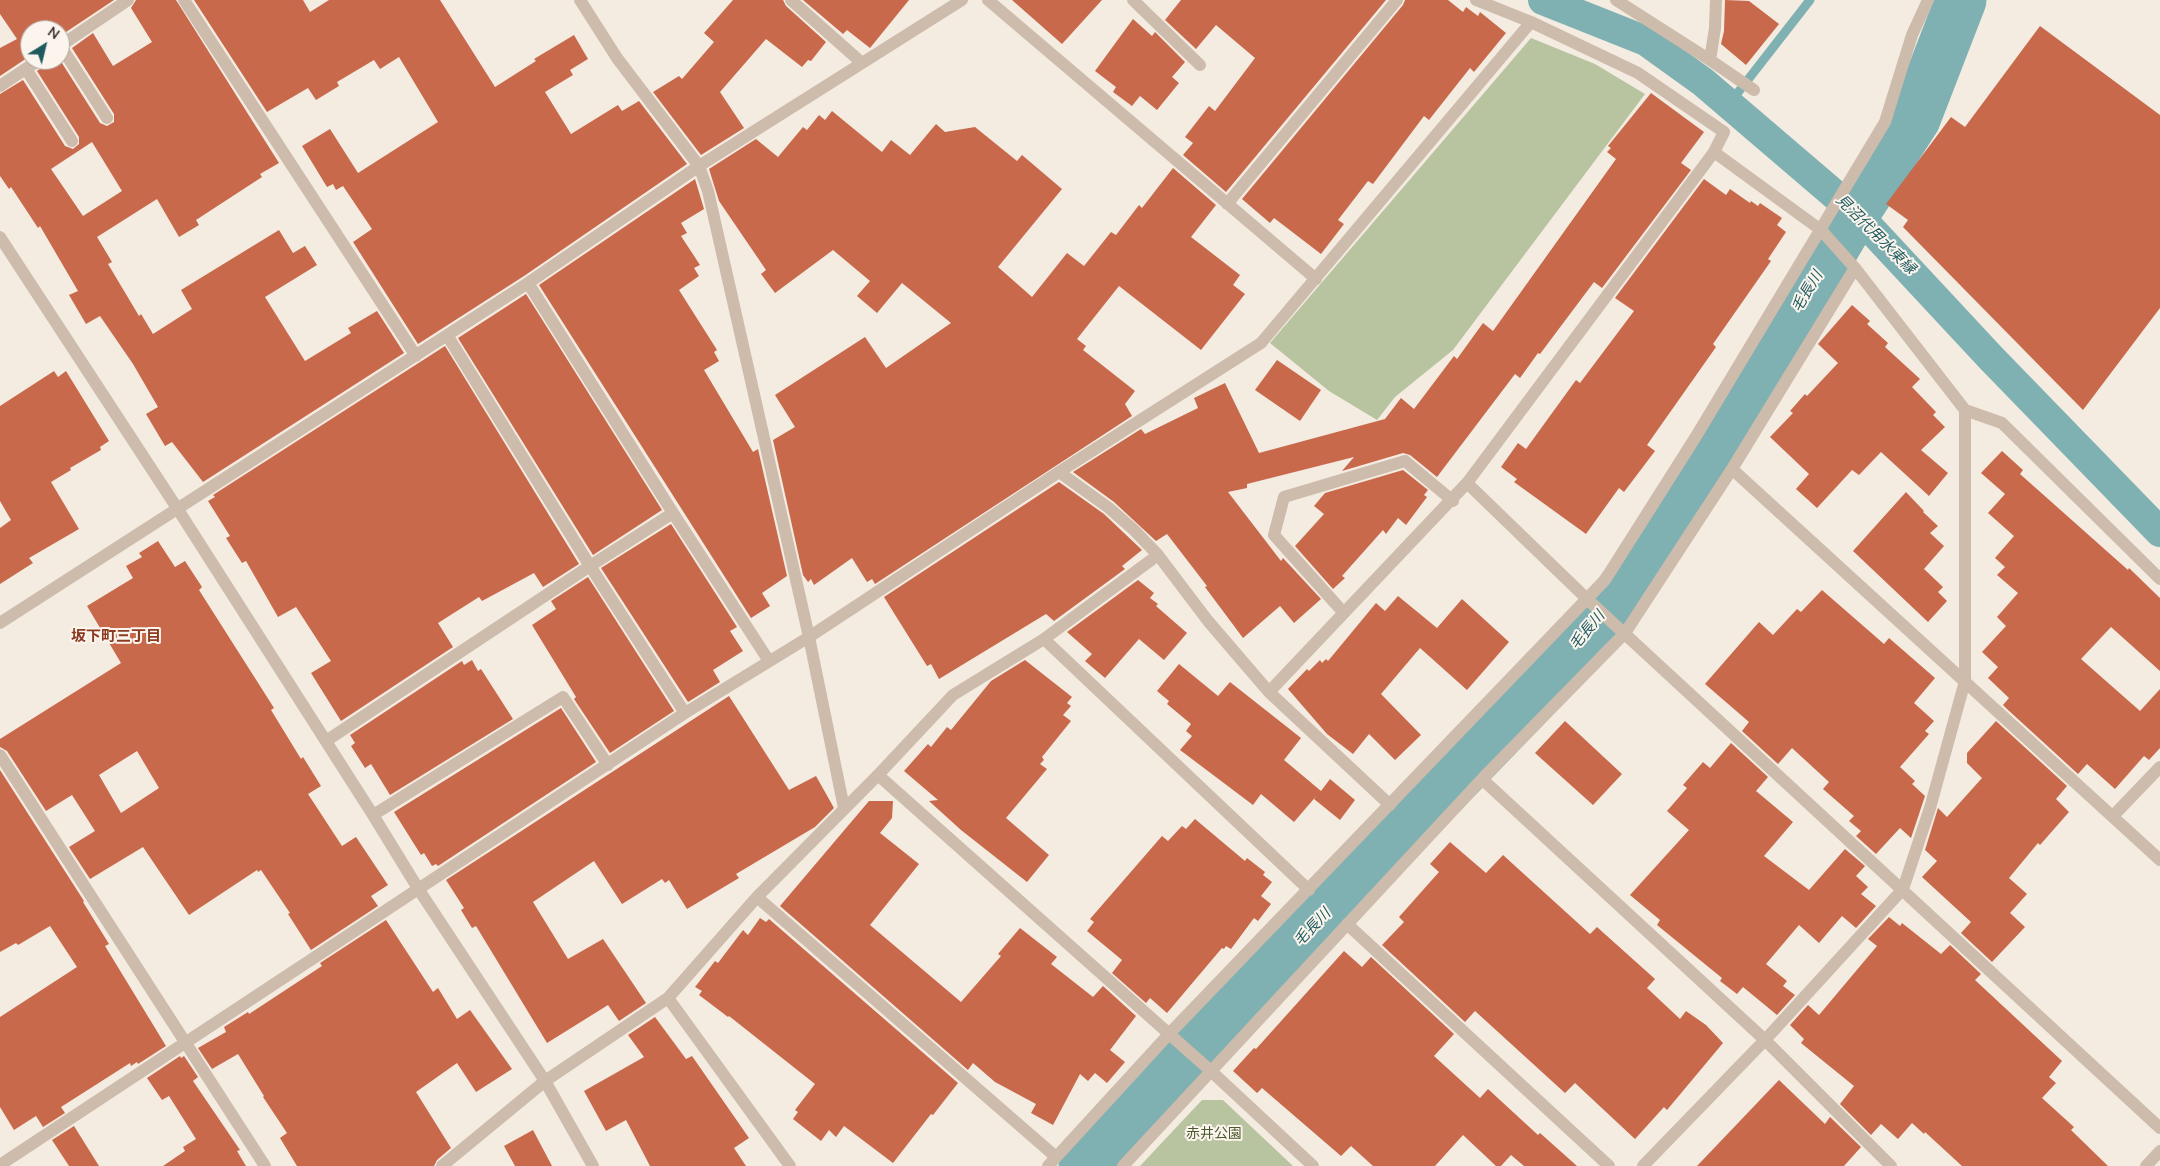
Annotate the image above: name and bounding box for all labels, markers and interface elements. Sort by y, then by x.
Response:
north arrow [20,20,70,70]
text: N [44,22,63,44]
water label: 見沼代用水東縁 [1832,192,1918,278]
water label: 毛長川 [1789,268,1827,316]
water label: 毛長川 [1567,608,1609,654]
district label: 坂下町三丁目 [71,628,161,646]
water label: 毛長川 [1291,906,1335,950]
park label: 赤井公園 [1186,1127,1242,1143]

